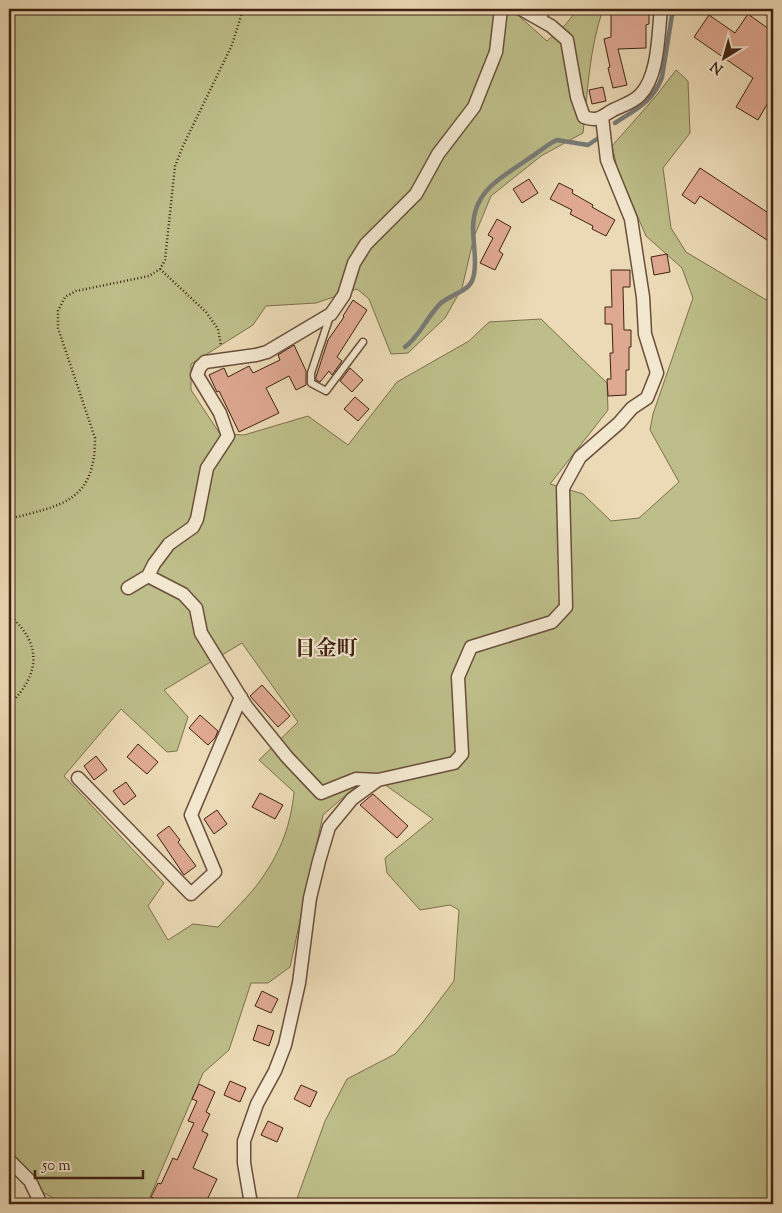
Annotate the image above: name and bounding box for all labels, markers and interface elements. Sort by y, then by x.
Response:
north arrow [700,32,750,82]
text: N [707,55,728,78]
district label: 日金町 [295,635,358,665]
scale bar [35,1148,142,1180]
text: 50 m [41,1156,71,1177]

